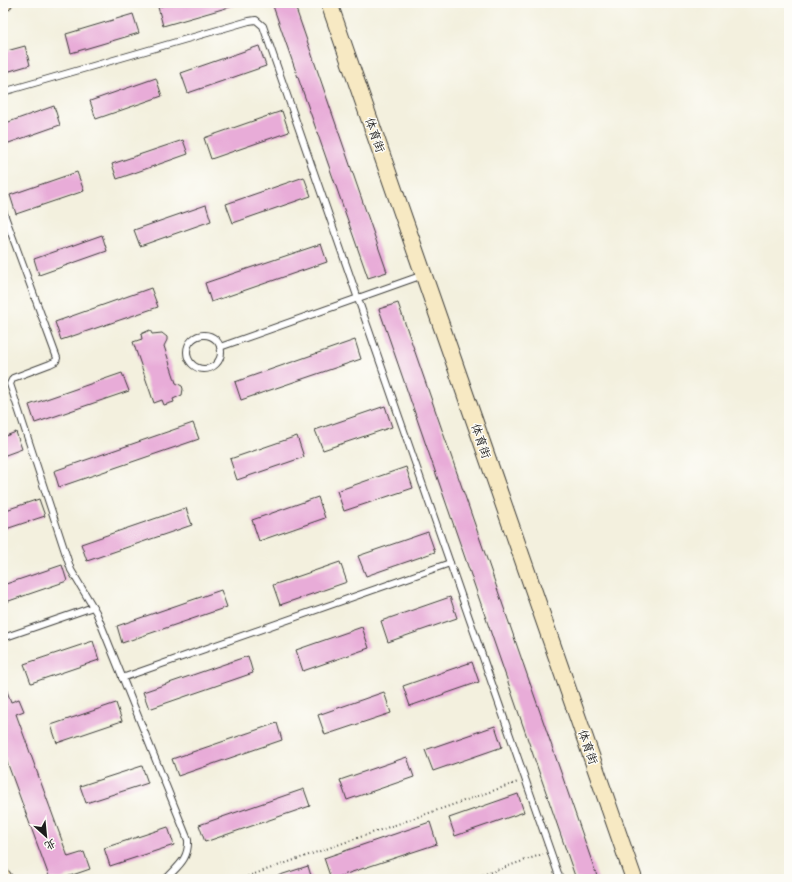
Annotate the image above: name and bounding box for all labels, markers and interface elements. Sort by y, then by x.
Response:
street label: 体育街 [362,115,388,155]
street label: 体育街 [468,421,494,461]
street label: 体育街 [575,727,601,767]
north arrow [26,816,66,856]
text: 北 [42,835,59,854]

